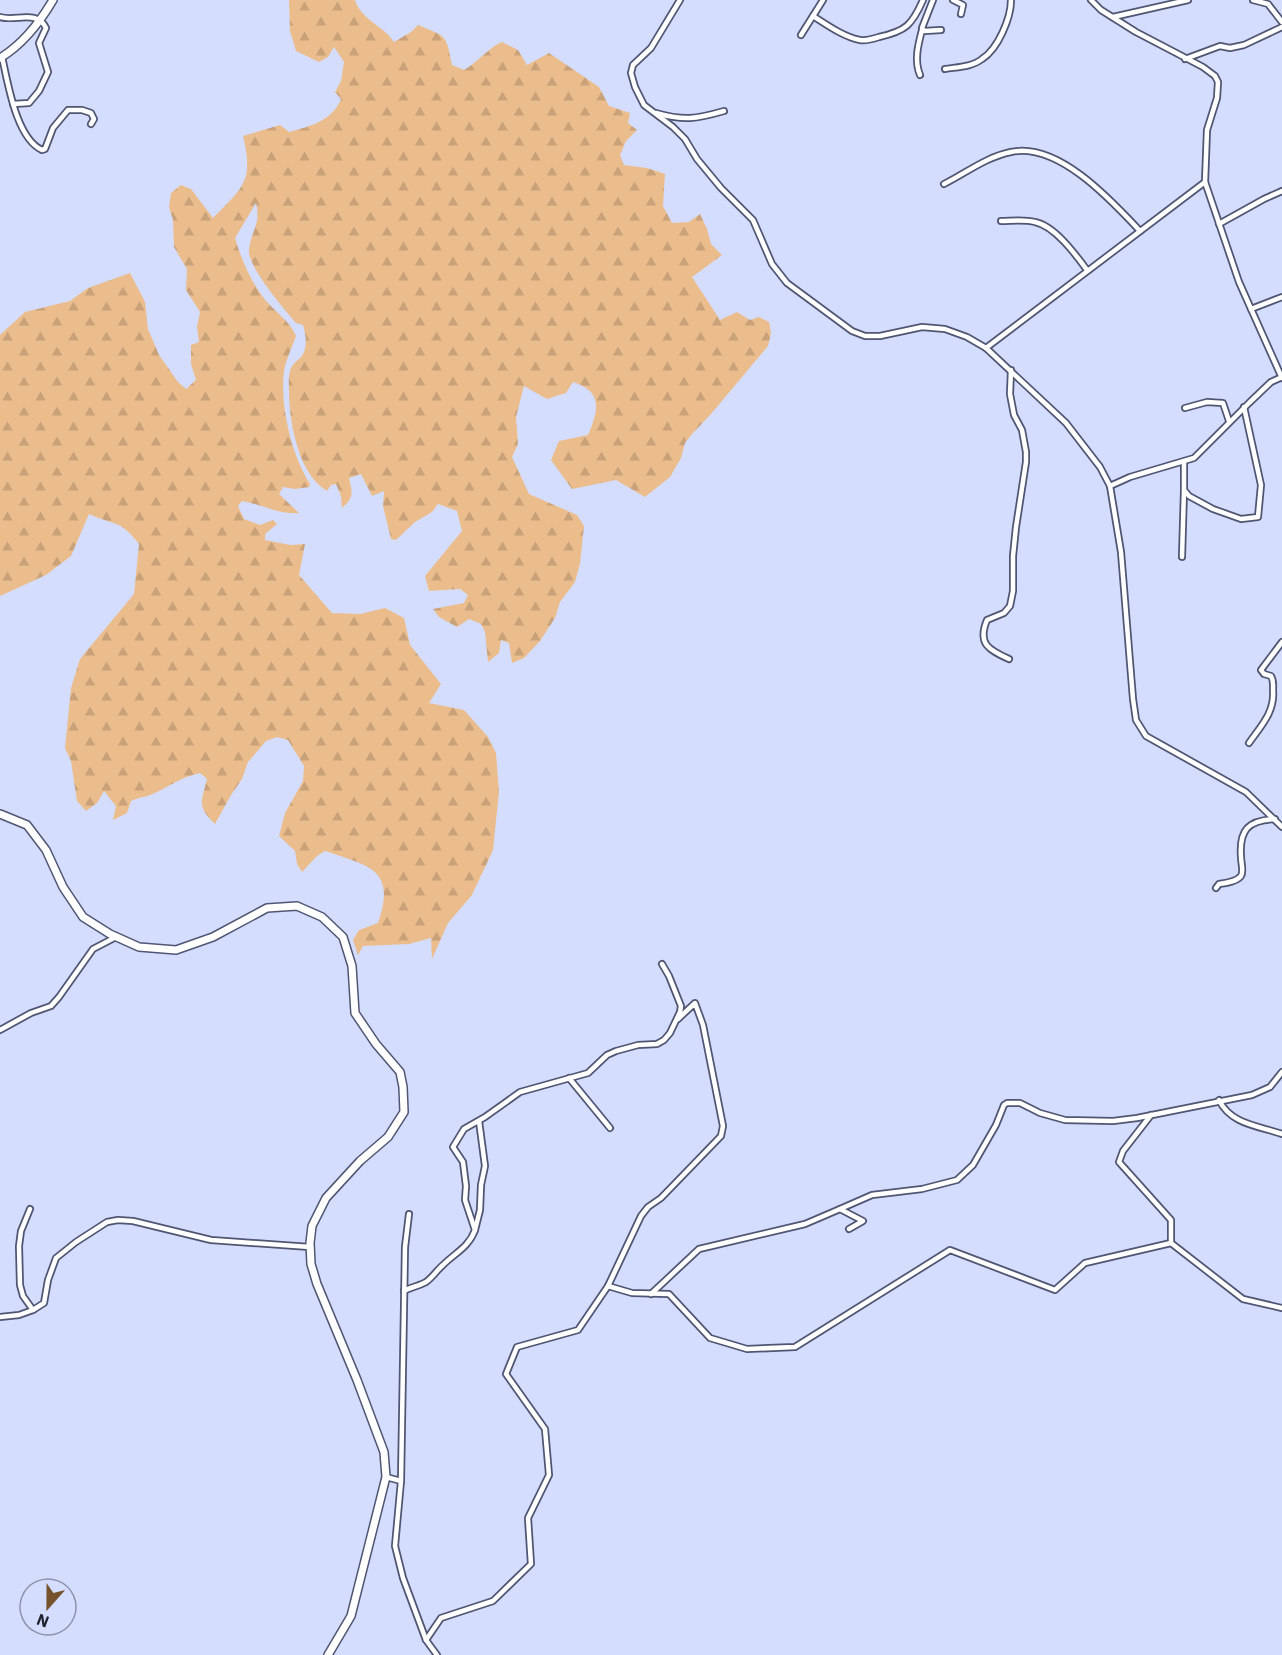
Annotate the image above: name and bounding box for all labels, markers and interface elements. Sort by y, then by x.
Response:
north arrow [18,1577,78,1637]
text: N [34,1610,52,1632]

